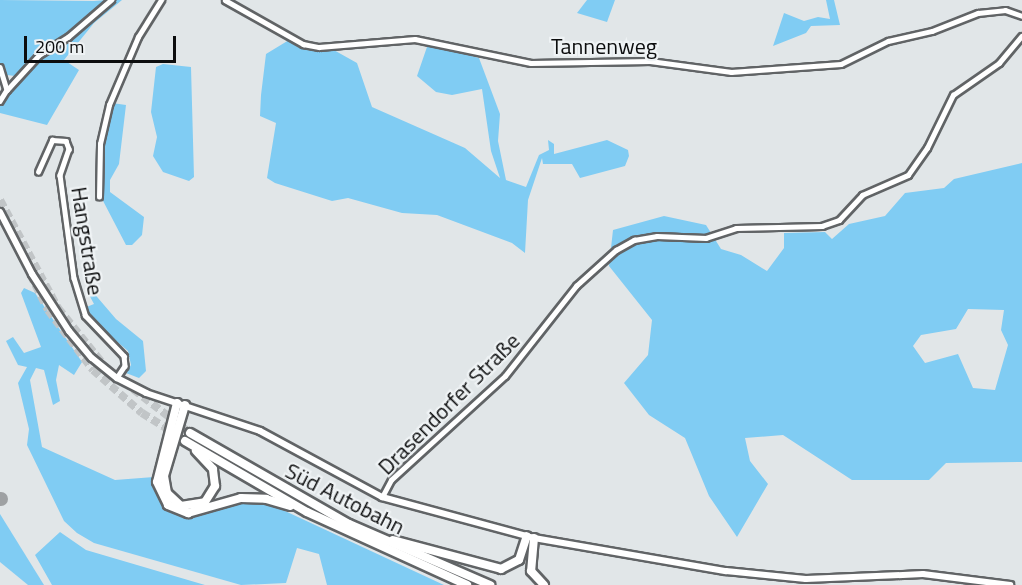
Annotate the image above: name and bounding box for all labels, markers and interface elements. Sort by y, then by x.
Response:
scale bar [27,24,178,62]
text: 200 m [35,33,84,60]
street label: Tannenweg [551,34,657,60]
street label: Hangstraße [65,185,109,297]
street label: Drasendorfer Straße [373,328,525,480]
street label: Süd Autobahn [281,458,409,540]

